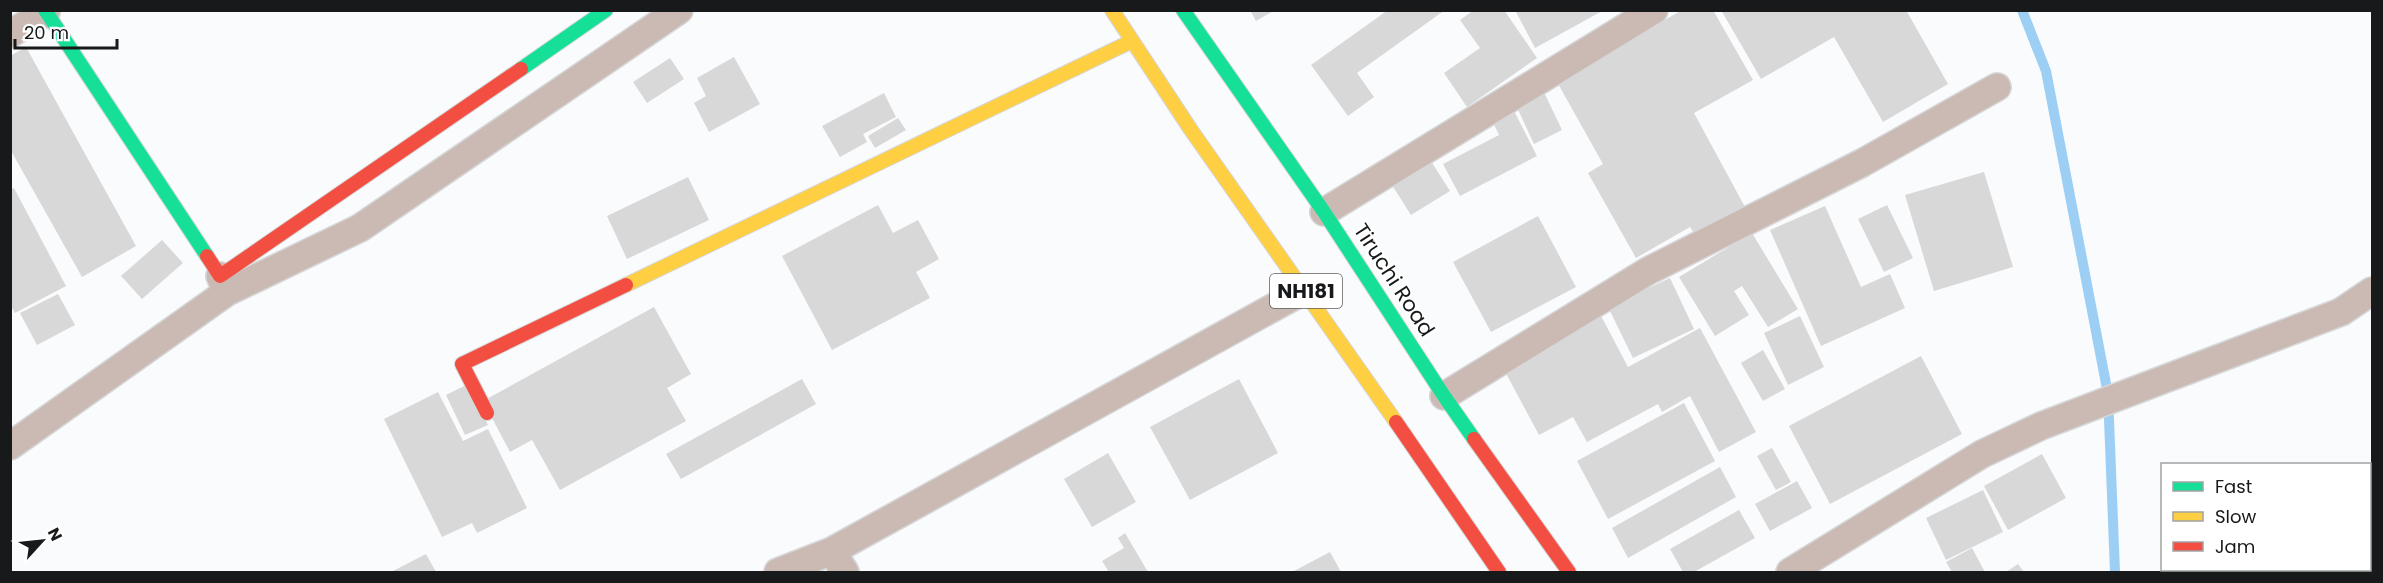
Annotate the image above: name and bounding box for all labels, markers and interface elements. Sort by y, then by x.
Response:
scale bar [15,12,117,50]
text: 20 m [24,20,69,45]
street label: Tiruchi Road [1347,218,1442,342]
road number: NH181 [1270,274,1342,308]
legend [2161,463,2371,571]
text: Fast [2215,474,2252,499]
text: Slow [2215,504,2257,529]
north arrow [12,511,72,571]
text: N [42,524,68,545]
text: Jam [2215,534,2255,559]

